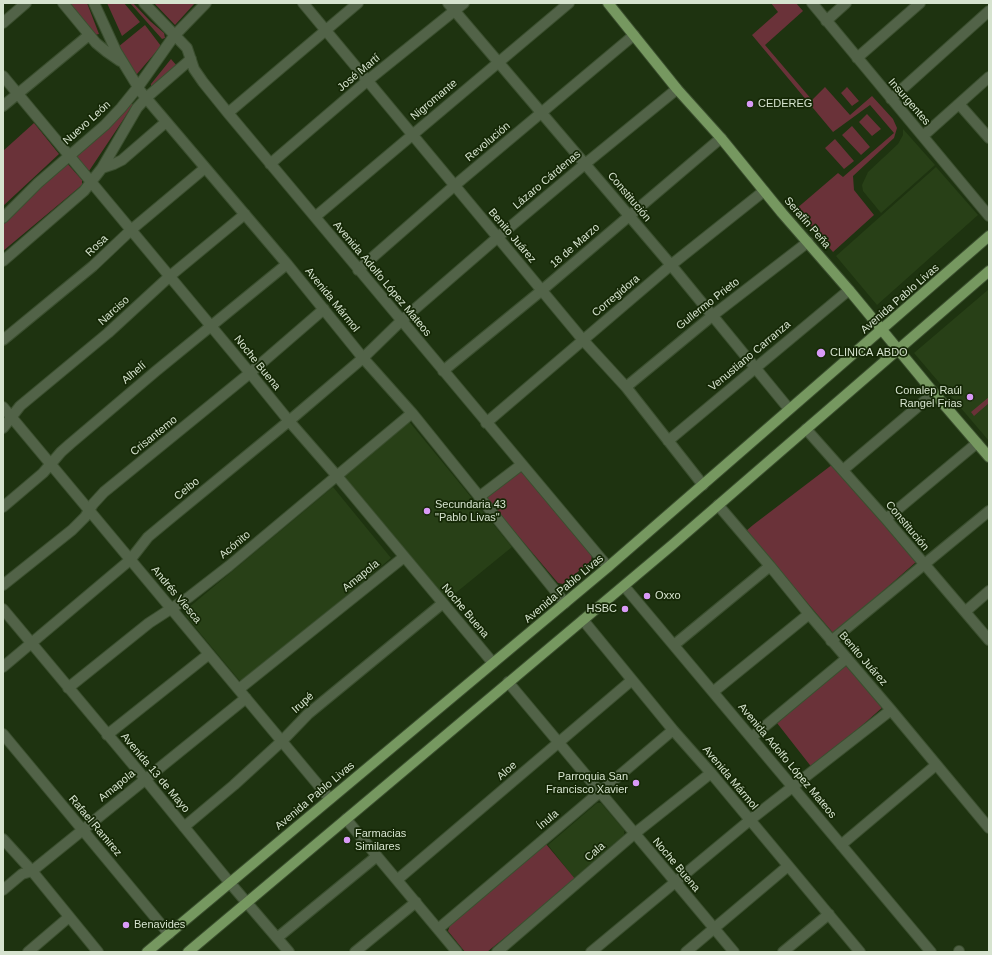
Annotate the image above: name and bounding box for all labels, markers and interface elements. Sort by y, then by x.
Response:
street label: José Martí [335,51,383,95]
street label: Insurgentes [885,76,933,128]
street label: Nigromante [408,77,460,123]
place label: CEDEREG [758,97,812,111]
street label: Nuevo León [61,98,113,148]
marker: CEDEREG [745,99,755,109]
street label: Revolución [463,119,513,165]
street label: Lázaro Cárdenas [510,148,584,212]
street label: Constitución [604,170,654,224]
street label: Serafín Peña [781,194,833,252]
street label: Benito Juárez [485,206,539,266]
street label: Avenida Adolfo López Mateos [330,219,434,339]
street label: 18 de Marzo [548,221,602,271]
street label: Rosa [83,232,111,260]
street label: Avenida Pablo Livas [858,261,942,337]
street label: Avenida Mármol [302,265,362,335]
street label: Corregidora [590,272,642,320]
street label: Gullermo Prieto [674,275,742,333]
street label: Narciso [96,294,132,328]
street label: Venustiano Carranza [706,318,794,394]
street label: Noche Buena [231,333,283,393]
place label: CLINICA ABDO [830,346,908,360]
marker: CLINICA ABDO [815,347,827,359]
street label: Alhelí [119,359,149,387]
place label: Conalep Raúl Rangel Frias [895,384,962,410]
marker: Conalep Raúl Rangel Frias [965,392,975,402]
street label: Crisantemo [128,413,180,459]
street label: Ceibo [172,475,202,503]
place label: Secundaria 43 "Pablo Livas" [435,498,506,524]
street label: Constitución [882,499,932,553]
marker: Secundaria 43 "Pablo Livas" [422,506,432,516]
street label: Acónito [217,528,253,562]
street label: Avenida Pablo Livas [522,552,606,626]
street label: Amapola [340,557,382,595]
street label: Andrés Viesca [148,564,204,626]
street label: Noche Buena [439,581,491,641]
place label: Oxxo [655,589,681,603]
marker: Oxxo [642,591,652,601]
place label: HSBC [586,602,617,616]
marker: HSBC [620,604,630,614]
street label: Benito Juárez [836,629,890,689]
street label: Irupé [289,690,317,716]
street label: Avenida Adolfo López Mateos [735,701,839,821]
street label: Avenida 13 de Mayo [118,730,192,816]
street label: Avenida Mármol [699,743,761,813]
street label: Avenida Pablo Livas [273,759,357,833]
street label: Aloe [494,759,520,783]
street label: Amapola [96,767,138,805]
place label: Parroquia San Francisco Xavier [546,770,628,796]
marker: Parroquia San Francisco Xavier [631,778,641,788]
street label: Rafael Ramirez [66,793,124,859]
street label: Ínula [535,807,561,833]
place label: Farmacias Similares [355,827,406,853]
marker: Farmacias Similares [342,835,352,845]
street label: Noche Buena [650,835,702,895]
street label: Cala [582,840,608,864]
place label: Benavides [134,918,185,932]
marker: Benavides [121,920,131,930]

